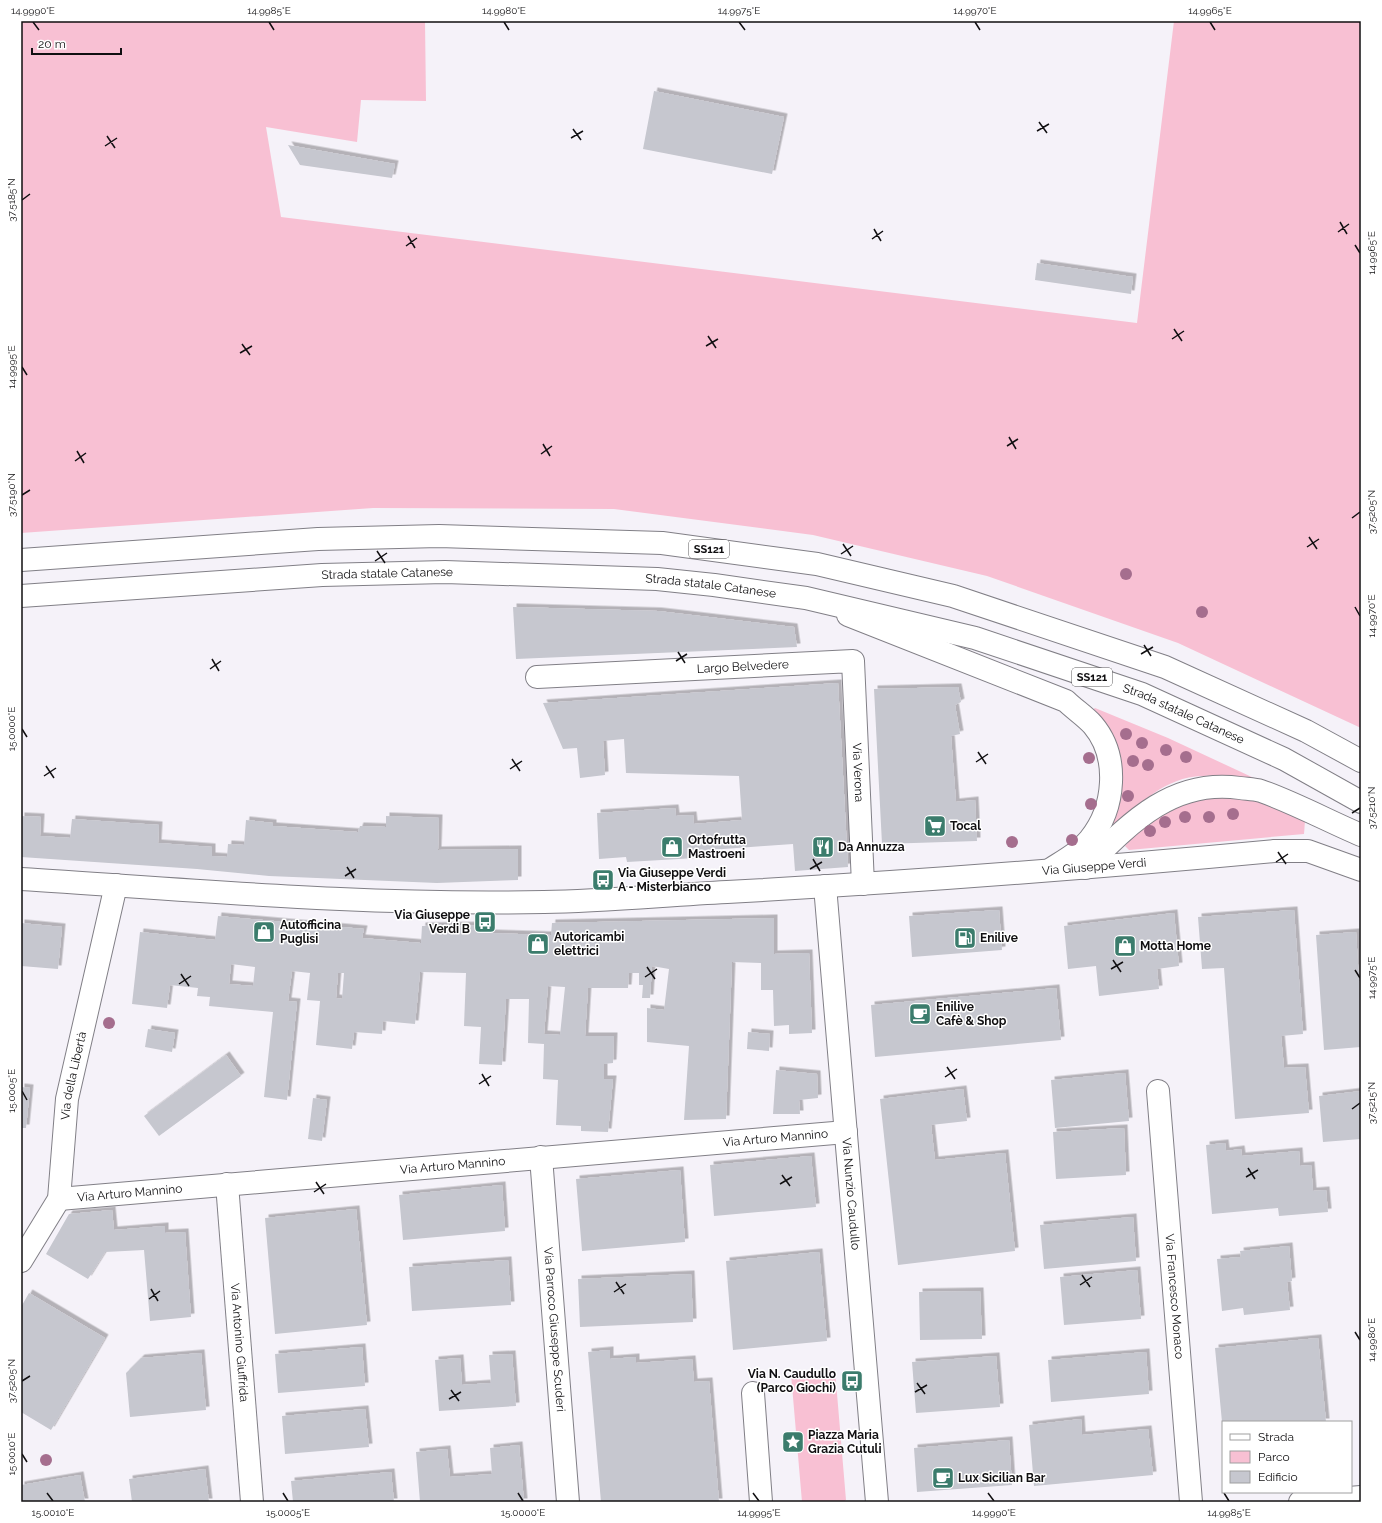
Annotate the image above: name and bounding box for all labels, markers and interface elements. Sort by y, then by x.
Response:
text: 14.9990°E [11,5,55,16]
text: 14.9985°E [247,5,291,16]
text: 14.9980°E [482,5,526,16]
text: 14.9975°E [718,5,760,16]
text: 14.9970°E [953,5,997,16]
text: 14.9965°E [1188,5,1232,16]
scale bar [32,30,121,56]
text: 20 m [38,37,66,51]
text: 37.5185°N [6,178,17,222]
text: 14.9965°E [1366,231,1377,275]
text: 14.9995°E [6,345,17,389]
text: 37.5190°N [6,473,17,517]
text: 37.5205°N [1366,490,1377,534]
road number: SS121 [689,540,729,558]
street label: Strada statale Catanese [321,565,453,582]
street label: Strada statale Catanese [645,572,777,601]
text: 14.9970°E [1366,594,1377,638]
street label: Largo Belvedere [696,657,789,676]
road number: SS121 [1072,668,1112,686]
street label: Strada statale Catanese [1121,681,1247,747]
text: 15.0000°E [6,707,17,751]
street label: Via Verona [850,743,866,802]
text: 37.5210°N [1366,786,1377,830]
supermarket icon: Tocal [922,813,948,839]
place label: Tocal [950,819,981,833]
place label: Ortofrutta Mastroeni [688,833,746,861]
shop icon: Ortofrutta Mastroeni [659,834,685,860]
restaurant icon: Da Annuzza [810,834,836,860]
place label: Da Annuzza [838,840,905,854]
street label: Via Giuseppe Verdi [1041,855,1147,878]
place label: Via Giuseppe Verdi A - Misterbianco [618,866,726,894]
bus stop icon: Via Giuseppe Verdi A - Misterbianco [590,867,616,893]
place label: Via Giuseppe Verdi B [394,908,470,936]
bus stop icon: Via Giuseppe Verdi B [472,909,498,935]
place label: Autofficina Puglisi [280,918,341,946]
shop icon: Autofficina Puglisi [251,919,277,945]
fuel station icon: Enilive [952,925,978,951]
place label: Autoricambi elettrici [554,930,624,958]
shop icon: Autoricambi elettrici [525,931,551,957]
place label: Enilive [980,931,1018,945]
shop icon: Motta Home [1112,933,1138,959]
place label: Motta Home [1140,939,1211,953]
text: 14.9975°E [1366,957,1377,999]
place label: Enilive Cafè & Shop [936,1000,1007,1028]
cafe icon: Enilive Cafè & Shop [907,1001,933,1027]
street label: Via della Libertà [58,1030,89,1120]
text: 15.0005°E [6,1069,17,1113]
text: 37.5215°N [1366,1082,1377,1124]
street label: Via Arturo Mannino [722,1127,829,1149]
street label: Via Nunzio Caudullo [839,1137,863,1251]
street label: Via Arturo Mannino [399,1154,506,1177]
street label: Via Arturo Mannino [77,1182,183,1204]
street label: Via Francesco Monaco [1162,1233,1186,1360]
street label: Via Parroco Giuseppe Scuderi [541,1247,568,1412]
street label: Via Antonino Giuffrida [228,1283,251,1402]
text: 14.9980°E [1366,1318,1377,1362]
text: 37.5205°N [6,1359,17,1403]
place label: Via N. Caudullo (Parco Giochi) [748,1367,836,1395]
bus stop icon: Via N. Caudullo (Parco Giochi) [839,1368,865,1394]
legend [1222,1421,1352,1493]
place label: Piazza Maria Grazia Cutuli [808,1428,881,1456]
place icon: Piazza Maria Grazia Cutuli [780,1429,806,1455]
text: Strada [1258,1430,1294,1444]
text: 15.0010°E [6,1433,17,1475]
text: Parco [1258,1450,1290,1464]
cafe icon: Lux Sicilian Bar [930,1465,956,1491]
text: Edificio [1258,1470,1298,1484]
place label: Lux Sicilian Bar [958,1471,1046,1485]
text: 15.0010°E [32,1507,74,1518]
text: 15.0005°E [266,1507,310,1518]
text: 15.0000°E [501,1507,545,1518]
text: 14.9995°E [737,1507,781,1518]
text: 14.9990°E [972,1507,1016,1518]
text: 14.9985°E [1207,1507,1251,1518]

